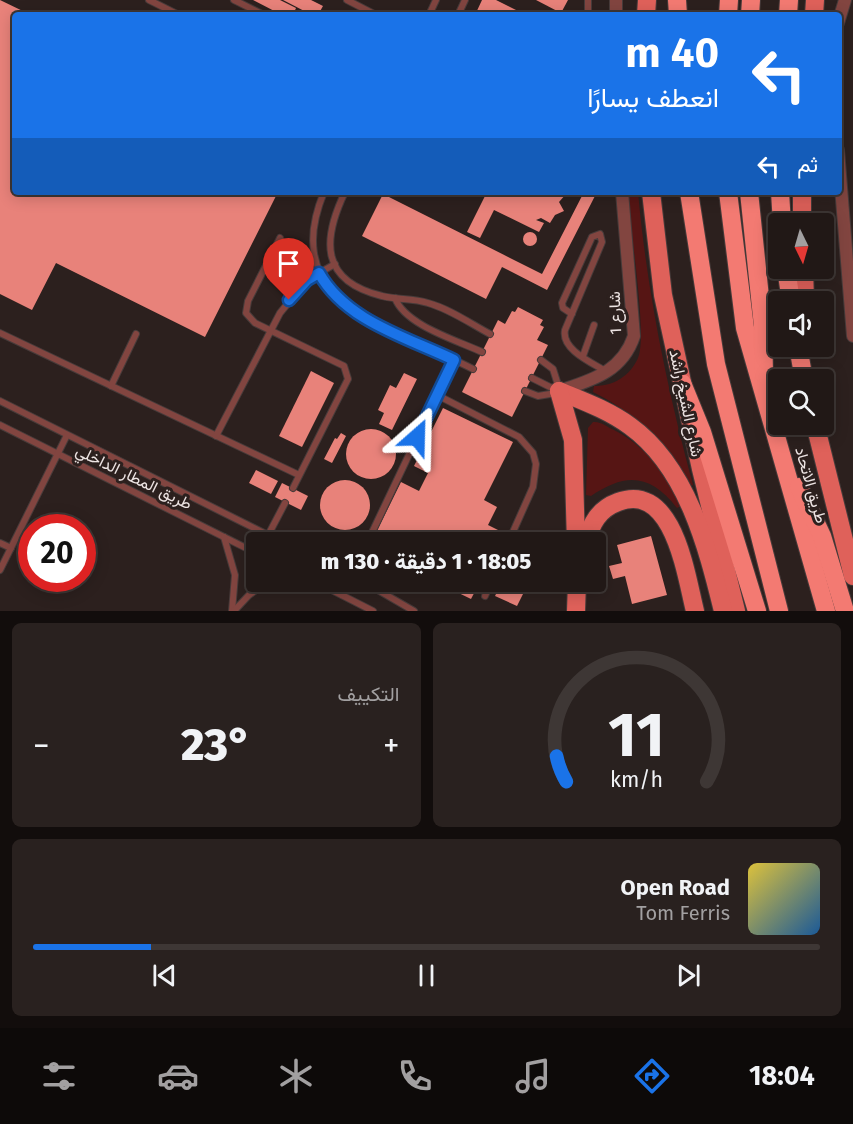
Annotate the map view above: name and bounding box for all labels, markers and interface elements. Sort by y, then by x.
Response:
text: 40 m [625,28,719,78]
icon: left [740,36,818,114]
text: انعطف يسارًا [587,82,719,114]
icon: left [752,150,785,183]
text: ثم [797,151,818,178]
north arrow [768,213,834,279]
map controls [768,213,834,435]
pin [263,238,314,300]
icon: arrive [272,247,305,280]
street label: شارع 1 [605,291,627,335]
button: sound [768,291,834,357]
street label: شارع الشيخ راشد [663,348,707,459]
button: search [768,369,834,435]
position arrow [385,405,449,469]
street label: طريق المطار الداخلي [71,441,195,517]
street label: طريق الاتحاد [790,445,831,526]
speed limit sign: 20 [18,514,96,592]
text: 18:05 · 1 دقيقة · 130 m [321,548,531,575]
text: التكييف [337,682,400,706]
text: 11 [608,698,665,773]
text: 23° [181,718,251,772]
text: − [33,726,50,766]
text: + [383,726,399,766]
text: km/h [610,767,663,793]
text: Open Road [620,874,730,901]
text: Tom Ferris [636,901,730,925]
icon: previous [148,959,181,992]
icon: pause [410,959,443,992]
icon: next [672,959,705,992]
icon: filters [38,1055,80,1097]
icon: car [157,1055,199,1097]
icon: climate [275,1055,317,1097]
icon: phone [394,1055,436,1097]
icon: music [512,1055,554,1097]
icon: directions [631,1055,673,1097]
text: 18:04 [749,1060,815,1092]

